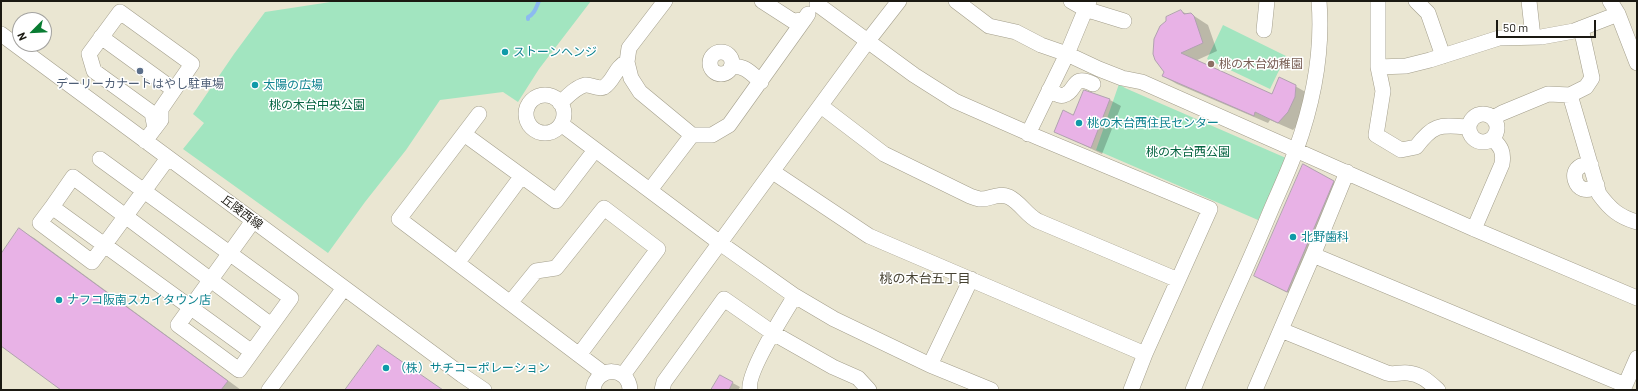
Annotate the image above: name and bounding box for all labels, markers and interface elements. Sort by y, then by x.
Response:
north arrow [12,12,52,52]
scale bar [1498,12,1598,38]
text: 50 m [1503,20,1528,34]
text: N [14,31,29,43]
place label: ストーンヘンジ [513,45,597,59]
marker: ストーンヘンジ [500,47,510,57]
place label: 桃の木台幼稚園 [1219,57,1303,71]
marker: 桃の木台幼稚園 [1206,59,1216,69]
marker: デーリーカナートはやし駐車場 [135,66,145,76]
place label: デーリーカナートはやし駐車場 [56,77,224,91]
place label: 太陽の広場 [263,78,323,92]
marker: 太陽の広場 [250,80,260,90]
park label: 桃の木台中央公園 [269,98,365,112]
place label: 桃の木台西住民センター [1087,116,1219,130]
marker: 桃の木台西住民センター [1074,118,1084,128]
park label: 桃の木台西公園 [1146,145,1230,159]
street label: 丘陵西線 [218,192,266,232]
place label: 北野歯科 [1301,230,1349,244]
marker: 北野歯科 [1288,232,1298,242]
district label: 桃の木台五丁目 [880,271,970,287]
place label: ナフコ阪南スカイタウン店 [67,293,211,307]
marker: ナフコ阪南スカイタウン店 [54,295,64,305]
place label: （株）サチコーポレーション [394,361,550,375]
marker: （株）サチコーポレーション [381,363,391,373]

